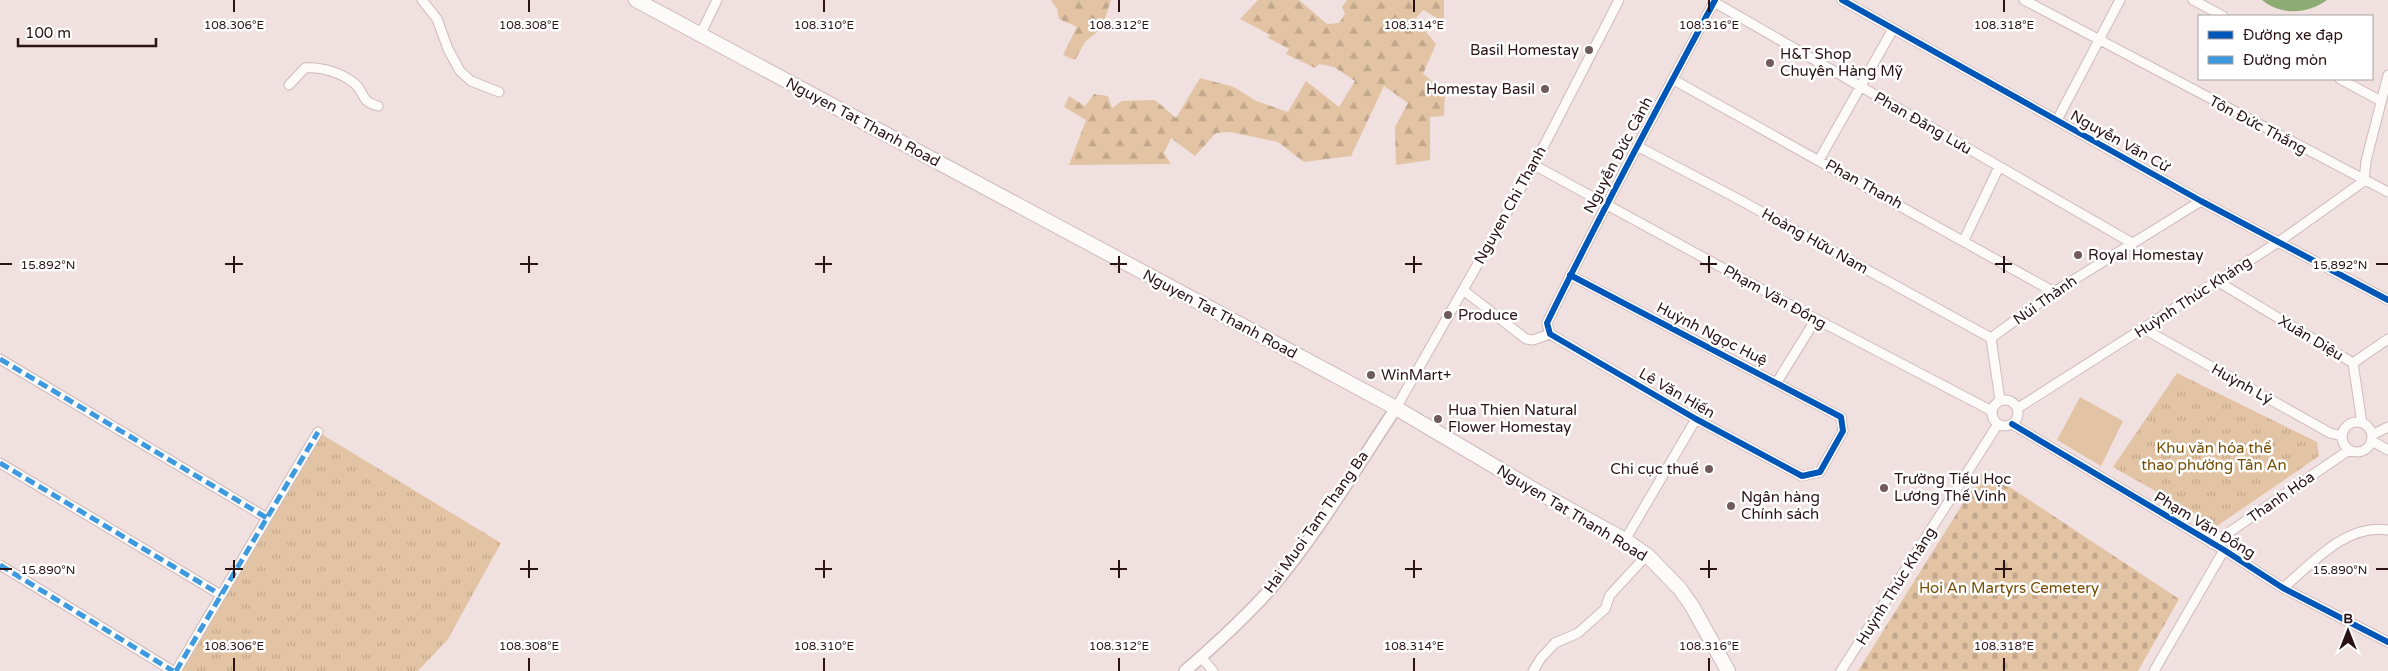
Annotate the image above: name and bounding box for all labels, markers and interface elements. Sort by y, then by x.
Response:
scale bar [18,15,155,47]
legend [2198,15,2373,80]
text: 108.306°E [204,18,265,32]
text: 108.308°E [499,18,560,32]
text: 108.310°E [794,18,855,32]
text: 108.312°E [1089,18,1150,32]
text: 108.314°E [1384,18,1445,32]
text: 108.316°E [1679,18,1740,32]
text: 108.318°E [1974,18,2035,32]
text: 100 m [25,24,71,42]
text: Đường xe đạp [2243,26,2343,44]
place label: Basil Homestay [1470,41,1579,59]
marker: Basil Homestay [1583,44,1595,56]
place label: H&T Shop Chuyên Hàng Mỹ [1780,45,1903,80]
text: Đường mòn [2243,51,2327,69]
marker: H&T Shop Chuyên Hàng Mỹ [1764,57,1776,69]
street label: Nguyen Tat Thanh Road [783,74,943,170]
place label: Homestay Basil [1426,80,1535,98]
marker: Homestay Basil [1539,83,1551,95]
street label: Phan Đăng Lưu [1871,88,1975,158]
street label: Tôn Đức Thắng [2206,92,2310,158]
street label: Nguyễn Đức Cảnh [1580,94,1656,216]
street label: Nguyễn Văn Cừ [2067,106,2174,176]
street label: Nguyen Chi Thanh [1470,143,1550,267]
street label: Phan Thanh [1822,155,1906,213]
street label: Hoàng Hữu Nam [1759,204,1871,278]
place label: Royal Homestay [2088,246,2203,264]
marker: Royal Homestay [2072,249,2084,261]
street label: Huỳnh Thúc Kháng [2131,252,2255,342]
text: 15.892°N [21,258,75,272]
text: 15.892°N [2313,258,2367,272]
street label: Phạm Văn Đồng [1720,261,1830,333]
street label: Nguyen Tat Thanh Road [1140,266,1300,362]
street label: Núi Thành [2010,272,2080,328]
street label: Huỳnh Ngọc Huệ [1654,298,1770,370]
place label: Produce [1458,306,1518,324]
marker: Produce [1442,309,1454,321]
street label: Xuân Diệu [2275,312,2347,364]
street label: Huỳnh Lý [2208,360,2276,408]
street label: Lê Văn Hiến [1636,364,1718,422]
place label: WinMart+ [1381,366,1452,384]
marker: WinMart+ [1365,369,1377,381]
place label: Hua Thien Natural Flower Homestay [1448,401,1577,436]
marker: Hua Thien Natural Flower Homestay [1432,413,1444,425]
park label: Khu văn hóa thể thao phường Tân An [2141,439,2287,474]
street label: Hai Muoi Tam Thang Ba [1260,447,1372,597]
place label: Chi cục thuế [1610,460,1699,478]
street label: Nguyen Tat Thanh Road [1494,461,1650,565]
marker: Chi cục thuế [1703,463,1715,475]
street label: Thanh Hóa [2244,467,2318,527]
place label: Trường Tiếu Học Lương Thế Vinh [1894,470,2011,505]
marker: Trường Tiếu Học Lương Thế Vinh [1878,482,1890,494]
place label: Ngân hàng Chính sách [1741,488,1820,523]
street label: Phạm Văn Đồng [2151,488,2259,562]
marker: Ngân hàng Chính sách [1725,500,1737,512]
street label: Huỳnh Thúc Kháng [1852,524,1940,648]
text: 15.890°N [21,563,75,577]
text: 15.890°N [2313,563,2367,577]
park label: Hoi An Martyrs Cemetery [1919,579,2099,597]
north arrow [2323,606,2373,656]
text: B [2343,610,2353,627]
text: 108.306°E [204,639,265,653]
text: 108.308°E [499,639,560,653]
text: 108.310°E [794,639,855,653]
text: 108.312°E [1089,639,1150,653]
text: 108.314°E [1384,639,1445,653]
text: 108.316°E [1679,639,1740,653]
text: 108.318°E [1974,639,2035,653]

